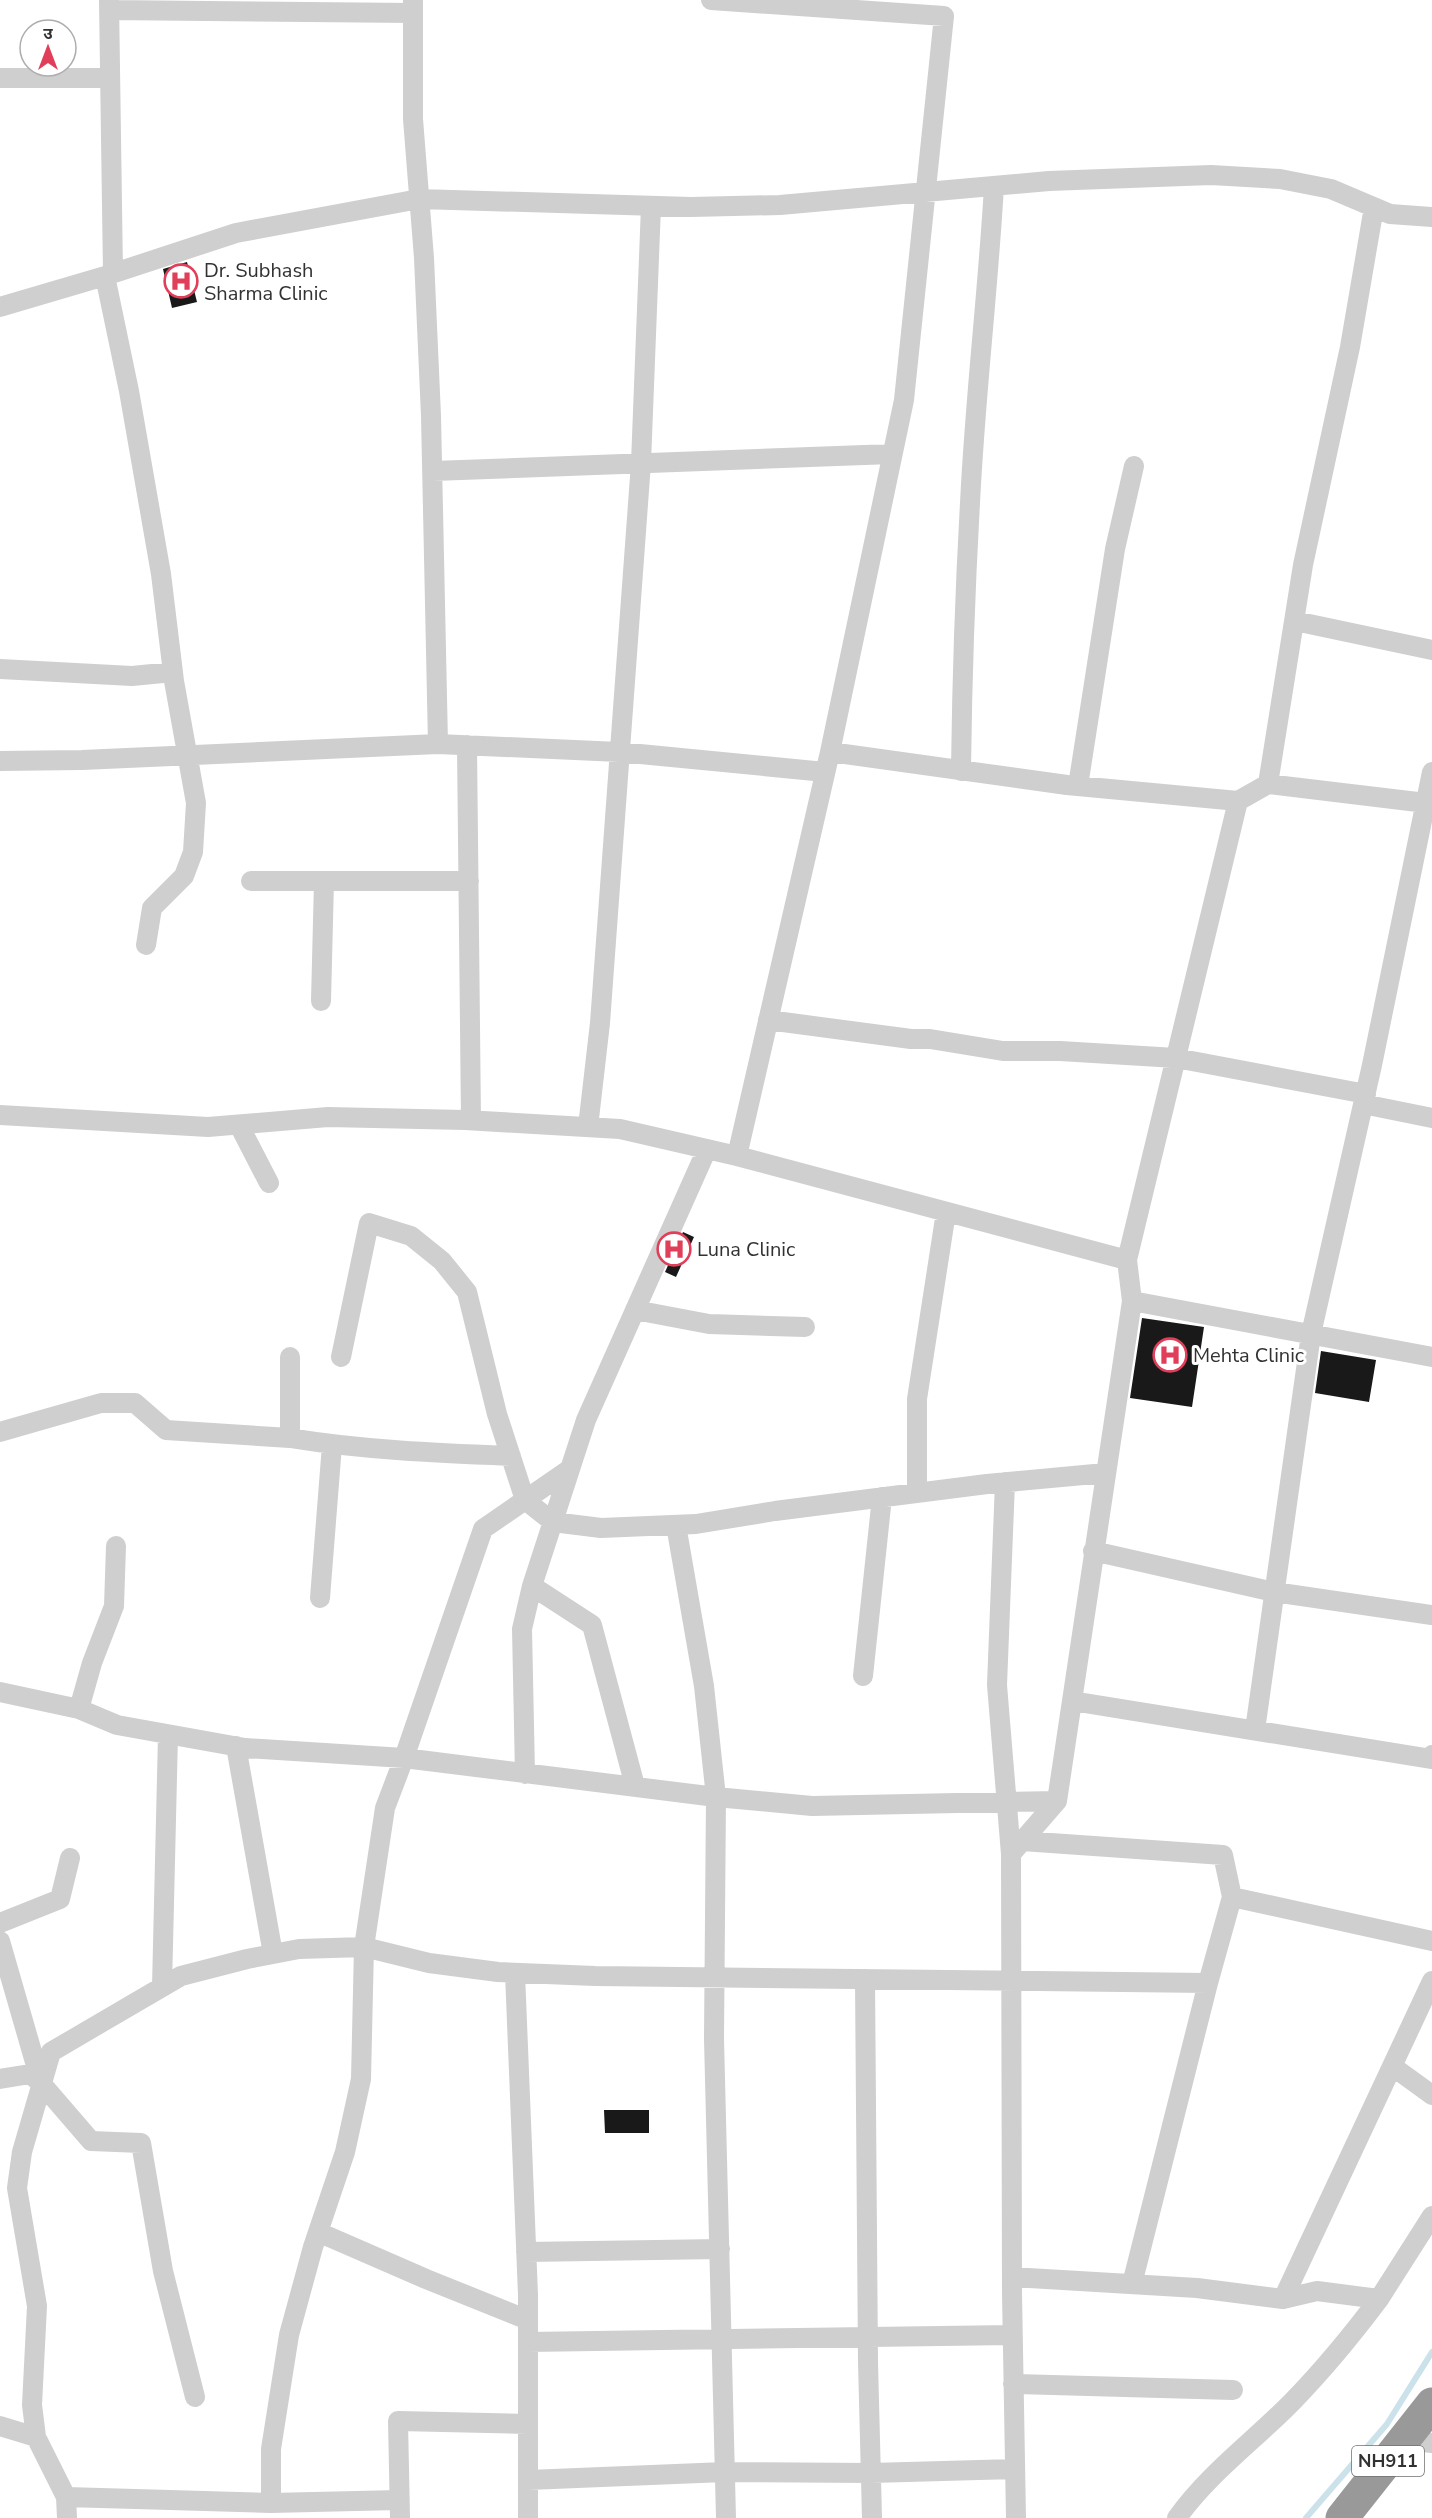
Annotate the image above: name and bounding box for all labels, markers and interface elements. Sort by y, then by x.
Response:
north arrow [18,18,78,78]
text: उ [43,23,53,45]
place label: Dr. Subhash Sharma Clinic [204,257,328,307]
hospital icon: Dr. Subhash Sharma Clinic [163,263,199,299]
hospital icon: Luna Clinic [656,1231,692,1267]
place label: Luna Clinic [697,1236,795,1263]
hospital icon: Mehta Clinic [1152,1337,1188,1373]
place label: Mehta Clinic [1193,1342,1304,1369]
road number: NH911 [1352,2446,1424,2476]

